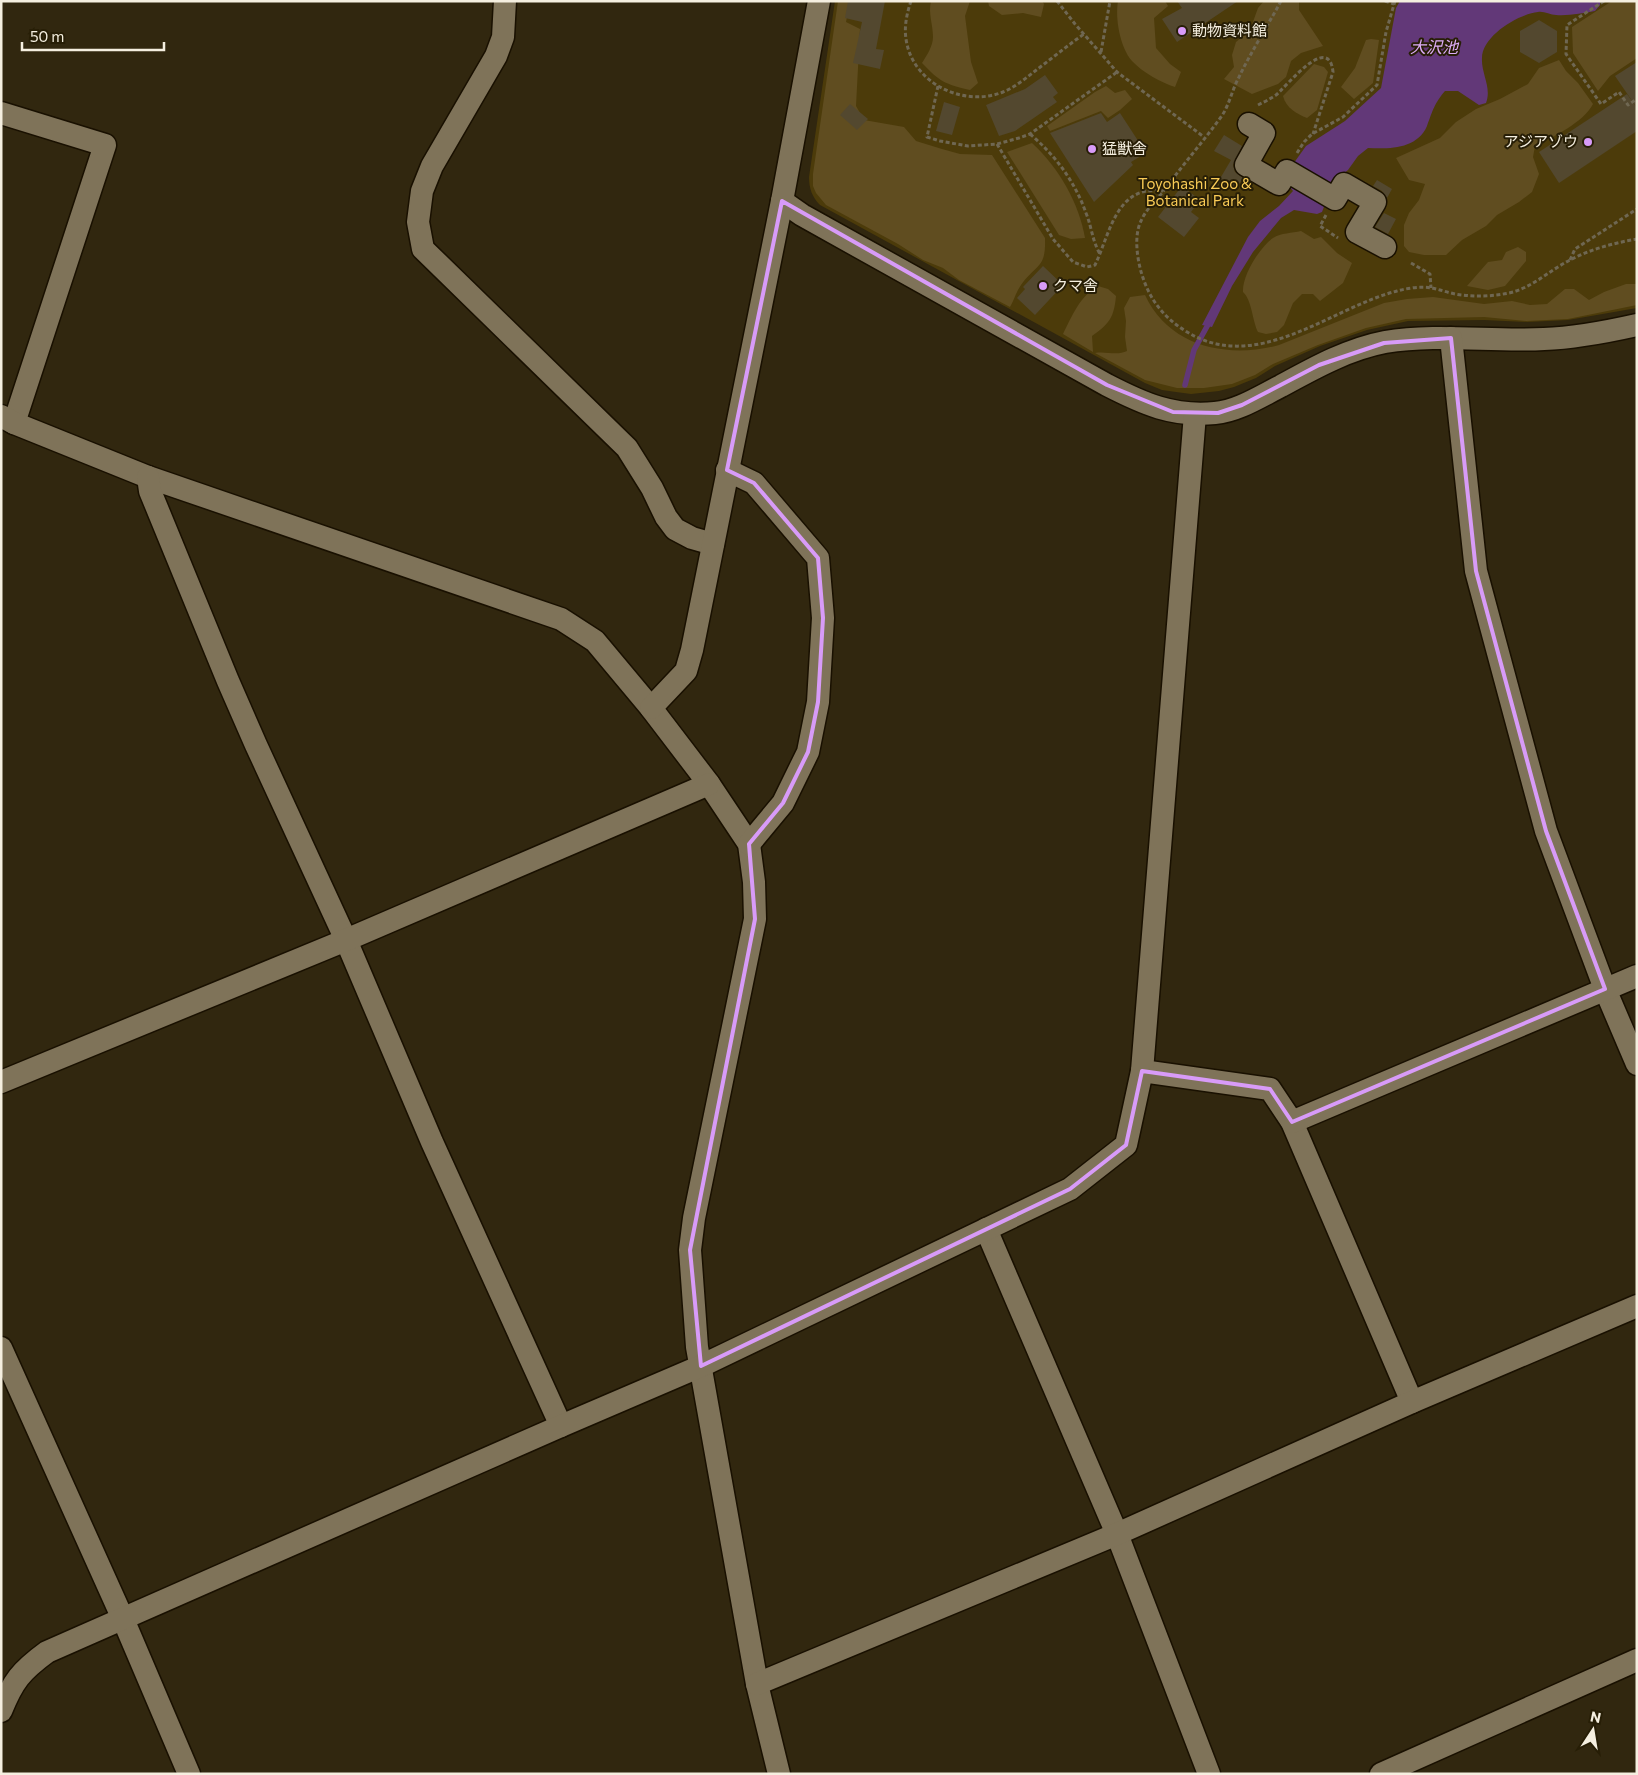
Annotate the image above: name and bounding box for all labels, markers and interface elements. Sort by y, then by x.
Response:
scale bar [22,20,165,52]
place label: 動物資料館 [1192,21,1267,39]
marker: 動物資料館 [1176,25,1188,37]
text: 50 m [30,27,64,45]
water label: 大沢池 [1410,37,1460,56]
place label: アジアゾウ [1504,132,1578,150]
marker: アジアゾウ [1582,136,1594,148]
place label: 猛獣舎 [1102,139,1147,157]
marker: 猛獣舎 [1086,143,1098,155]
park label: Toyohashi Zoo & Botanical Park [1138,174,1252,209]
place label: クマ舎 [1053,276,1098,294]
marker: クマ舎 [1037,280,1049,292]
north arrow [1568,1705,1618,1755]
text: N [1589,1707,1603,1726]

